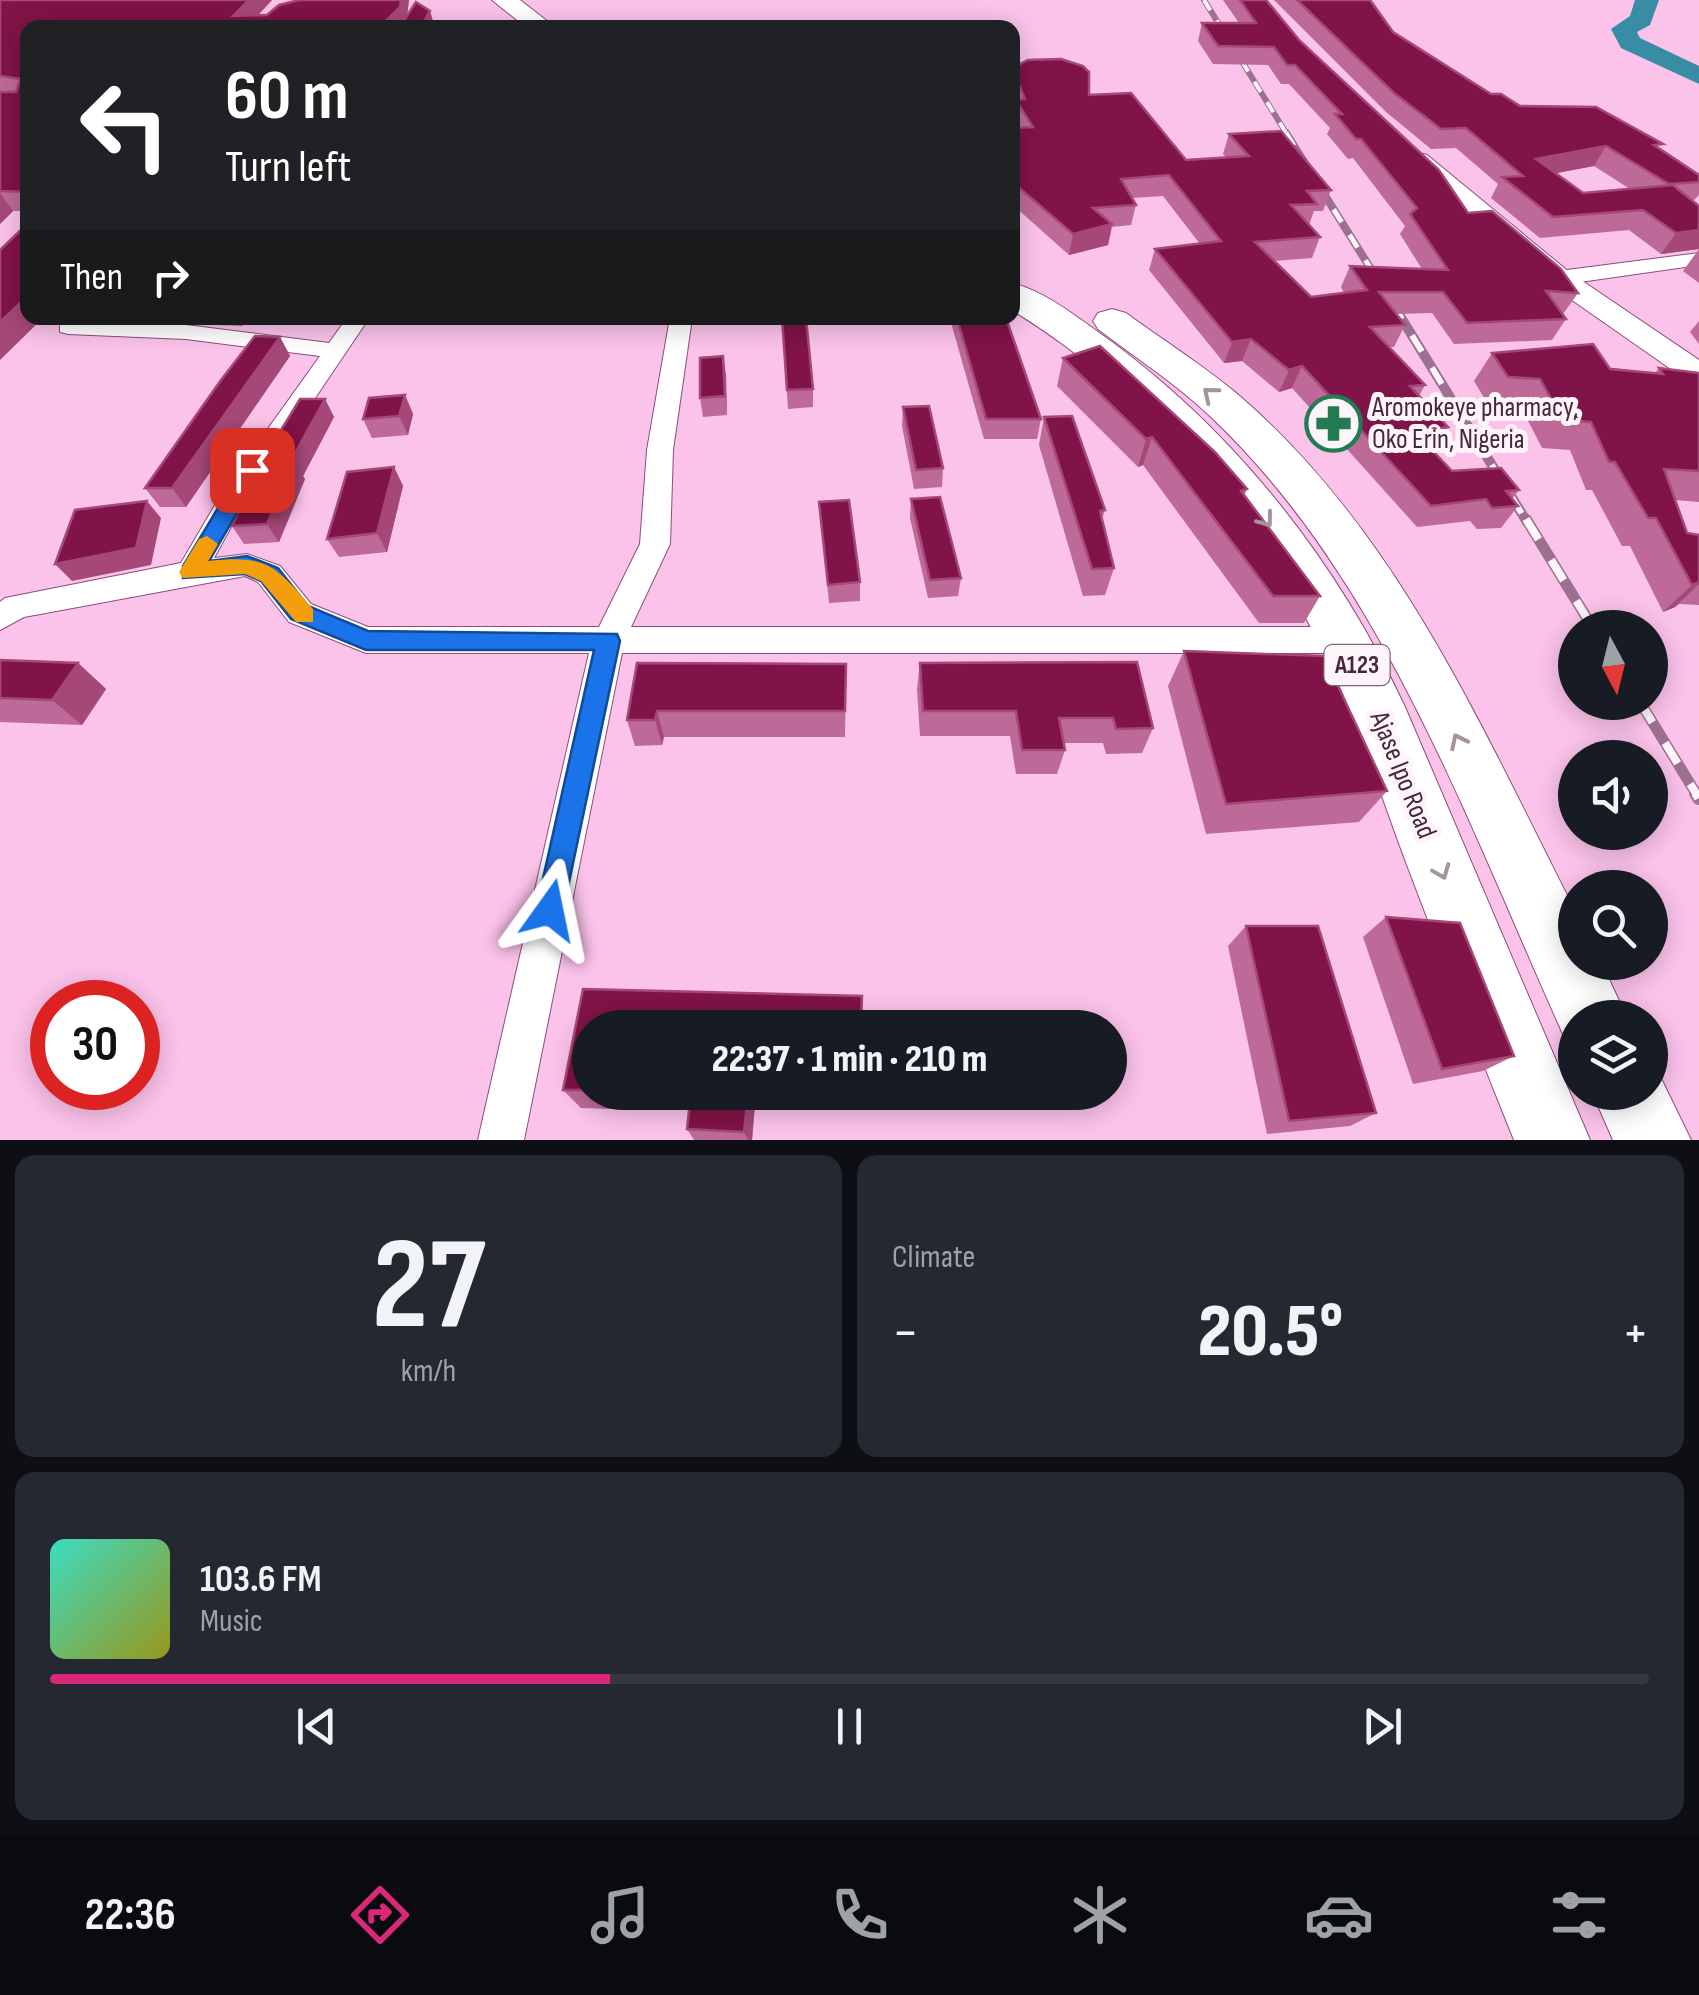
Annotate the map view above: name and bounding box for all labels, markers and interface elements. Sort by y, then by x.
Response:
text: 60 m [225,55,349,139]
icon: left [60,60,190,190]
text: Turn left [225,140,351,195]
icon: right [143,250,198,305]
text: Then [60,255,123,300]
one-way arrow [1203,388,1221,406]
place label: Aromokeye pharmacy, Oko Erin, Nigeria [1371,391,1578,456]
pharmacy icon: Aromokeye pharmacy, Oko Erin, Nigeria [1303,393,1363,453]
pin [210,428,295,513]
icon: arrive [225,443,280,498]
one-way arrow [1254,509,1271,527]
north arrow [1558,610,1668,720]
map controls [1558,610,1668,1110]
road number: A123 [1324,645,1390,685]
street label: Ajase Ipo Road [1362,706,1443,843]
one-way arrow [1451,733,1470,751]
button: sound [1558,740,1668,850]
position arrow [498,858,602,962]
one-way arrow [1430,862,1450,880]
button: search [1558,870,1668,980]
speed limit sign: 30 [30,980,160,1110]
button: layers [1558,1000,1668,1110]
text: 22:37 · 1 min · 210 m [712,1037,987,1082]
text: 27 [372,1209,485,1365]
text: Climate [892,1238,975,1277]
text: 20.5° [1198,1287,1343,1378]
text: − [892,1300,919,1367]
text: + [1622,1300,1649,1367]
text: km/h [401,1352,456,1391]
text: 103.6 FM [200,1557,322,1602]
text: Music [200,1602,263,1641]
icon: previous [289,1699,344,1754]
icon: pause [822,1699,877,1754]
icon: next [1355,1699,1410,1754]
icon: directions [345,1880,415,1950]
icon: music [585,1880,655,1950]
icon: phone [825,1880,895,1950]
icon: climate [1065,1880,1135,1950]
icon: car [1304,1880,1374,1950]
icon: filters [1544,1880,1614,1950]
text: 22:36 [85,1888,176,1943]

